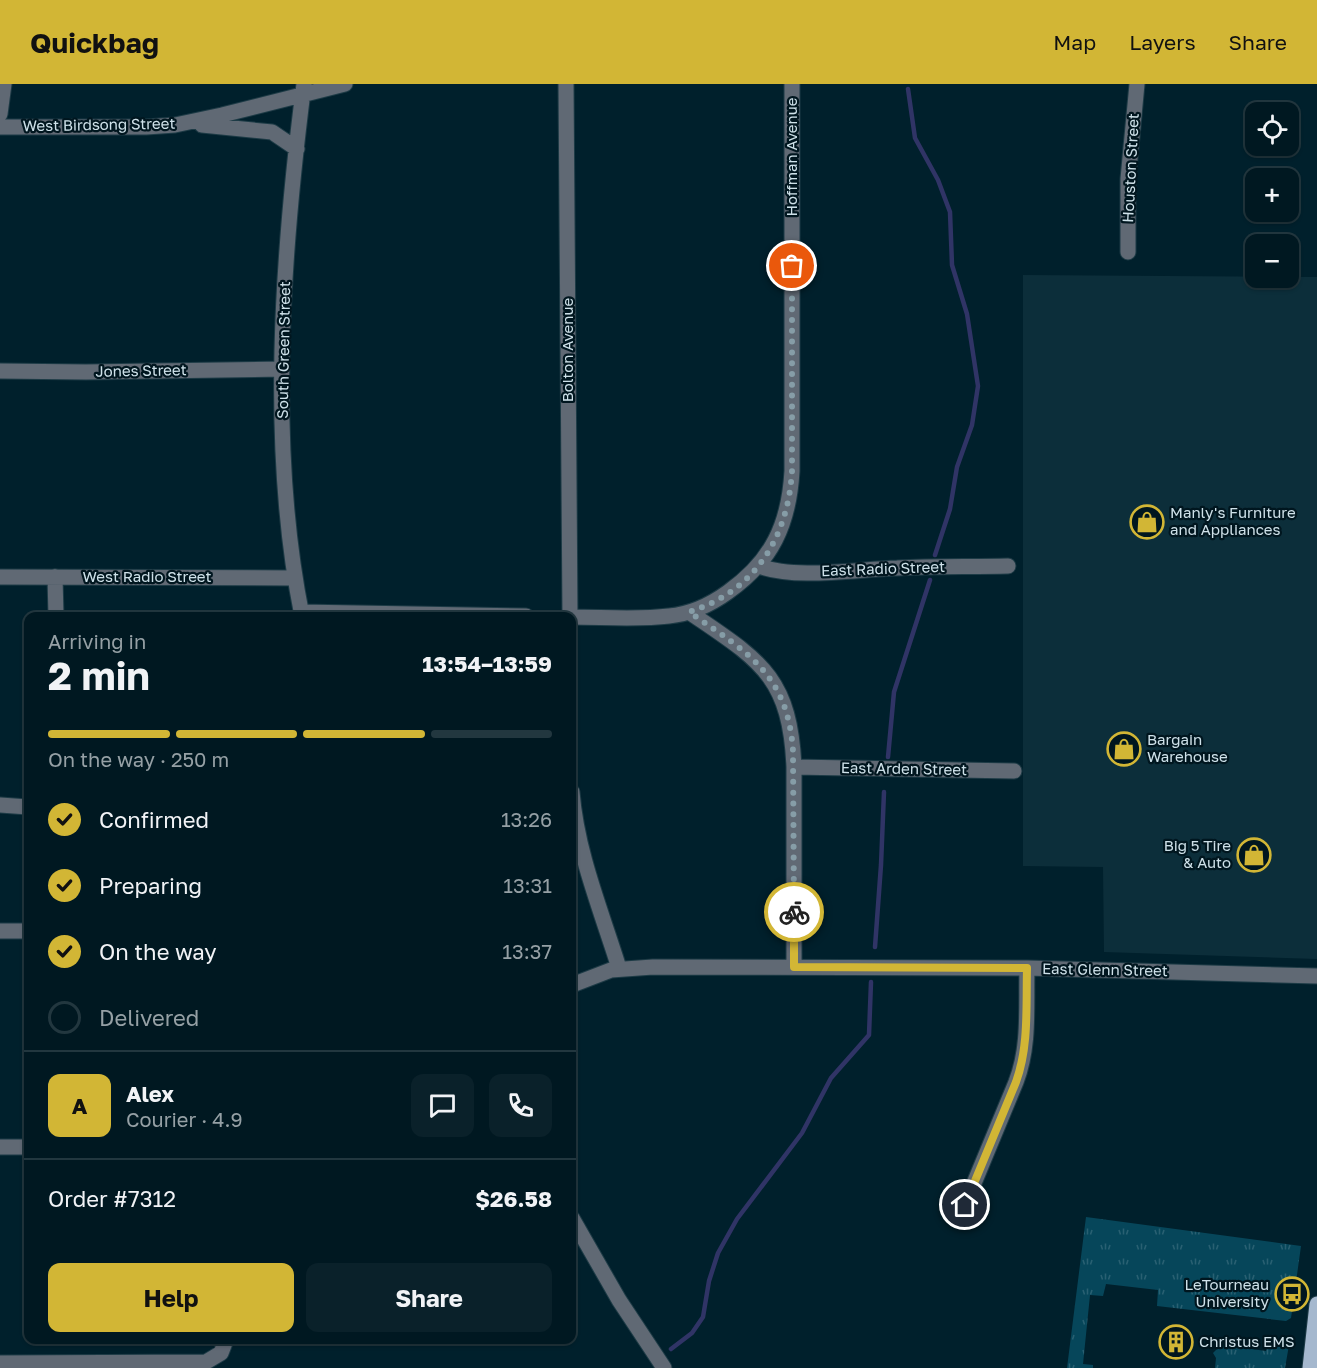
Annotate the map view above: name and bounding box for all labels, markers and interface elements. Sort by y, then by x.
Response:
text: Quickbag [30,26,159,59]
text: Map [1053,29,1096,55]
text: Layers [1129,29,1196,55]
text: Share [1229,29,1287,55]
street label: Hoffman Avenue [782,97,800,217]
map controls [1245,102,1299,288]
button: locate [1245,102,1299,156]
street label: Houston Street [1118,113,1142,223]
street label: West Birdsong Street [22,114,176,134]
button: + [1245,168,1299,222]
button: − [1245,234,1299,288]
pin [766,240,817,291]
icon: bag [775,249,808,282]
street label: South Green Street [273,281,293,419]
street label: Bolton Avenue [558,297,576,402]
street label: Jones Street [95,360,187,380]
place label: Manly's Furniture and Appliances [1170,503,1296,538]
shop icon: Manly's Furniture and Appliances [1129,504,1165,540]
street label: East Radio Street [821,557,945,579]
street label: West Radio Street [82,567,212,585]
text: Arriving in [48,629,146,653]
text: 13:54–13:59 [422,650,552,677]
text: 2 min [48,652,150,699]
place label: Bargain Warehouse [1147,730,1228,765]
shop icon: Bargain Warehouse [1106,731,1142,767]
text: On the way · 250 m [48,747,229,771]
street label: East Arden Street [841,758,967,778]
icon: check [48,803,81,836]
text: Confirmed [99,806,209,833]
text: 13:26 [501,807,552,831]
place label: Big 5 Tire & Auto [1164,836,1231,871]
shop icon: Big 5 Tire & Auto [1236,837,1272,873]
icon: check [48,869,81,902]
text: Preparing [99,872,202,899]
text: 13:31 [503,873,552,897]
courier [764,882,824,942]
icon: bike [778,896,811,929]
icon: check [48,935,81,968]
text: On the way [99,938,217,965]
text: 13:37 [502,939,552,963]
street label: East Glenn Street [1042,959,1168,979]
text: Delivered [99,1004,199,1031]
button: chat [411,1074,474,1137]
button: phone [489,1074,552,1137]
text: Alex [126,1080,174,1107]
text: A [72,1092,87,1119]
text: Courier · 4.9 [126,1107,243,1131]
pin [939,1179,990,1230]
text: Order #7312 [48,1185,176,1212]
text: $26.58 [475,1185,552,1212]
icon: home [948,1188,981,1221]
button: Help [48,1263,294,1332]
button: Share [306,1263,552,1332]
place label: LeTourneau University [1185,1275,1270,1310]
bus stop icon: LeTourneau University [1274,1276,1310,1312]
building icon: Christus EMS [1158,1324,1194,1360]
place label: Christus EMS [1199,1332,1295,1350]

